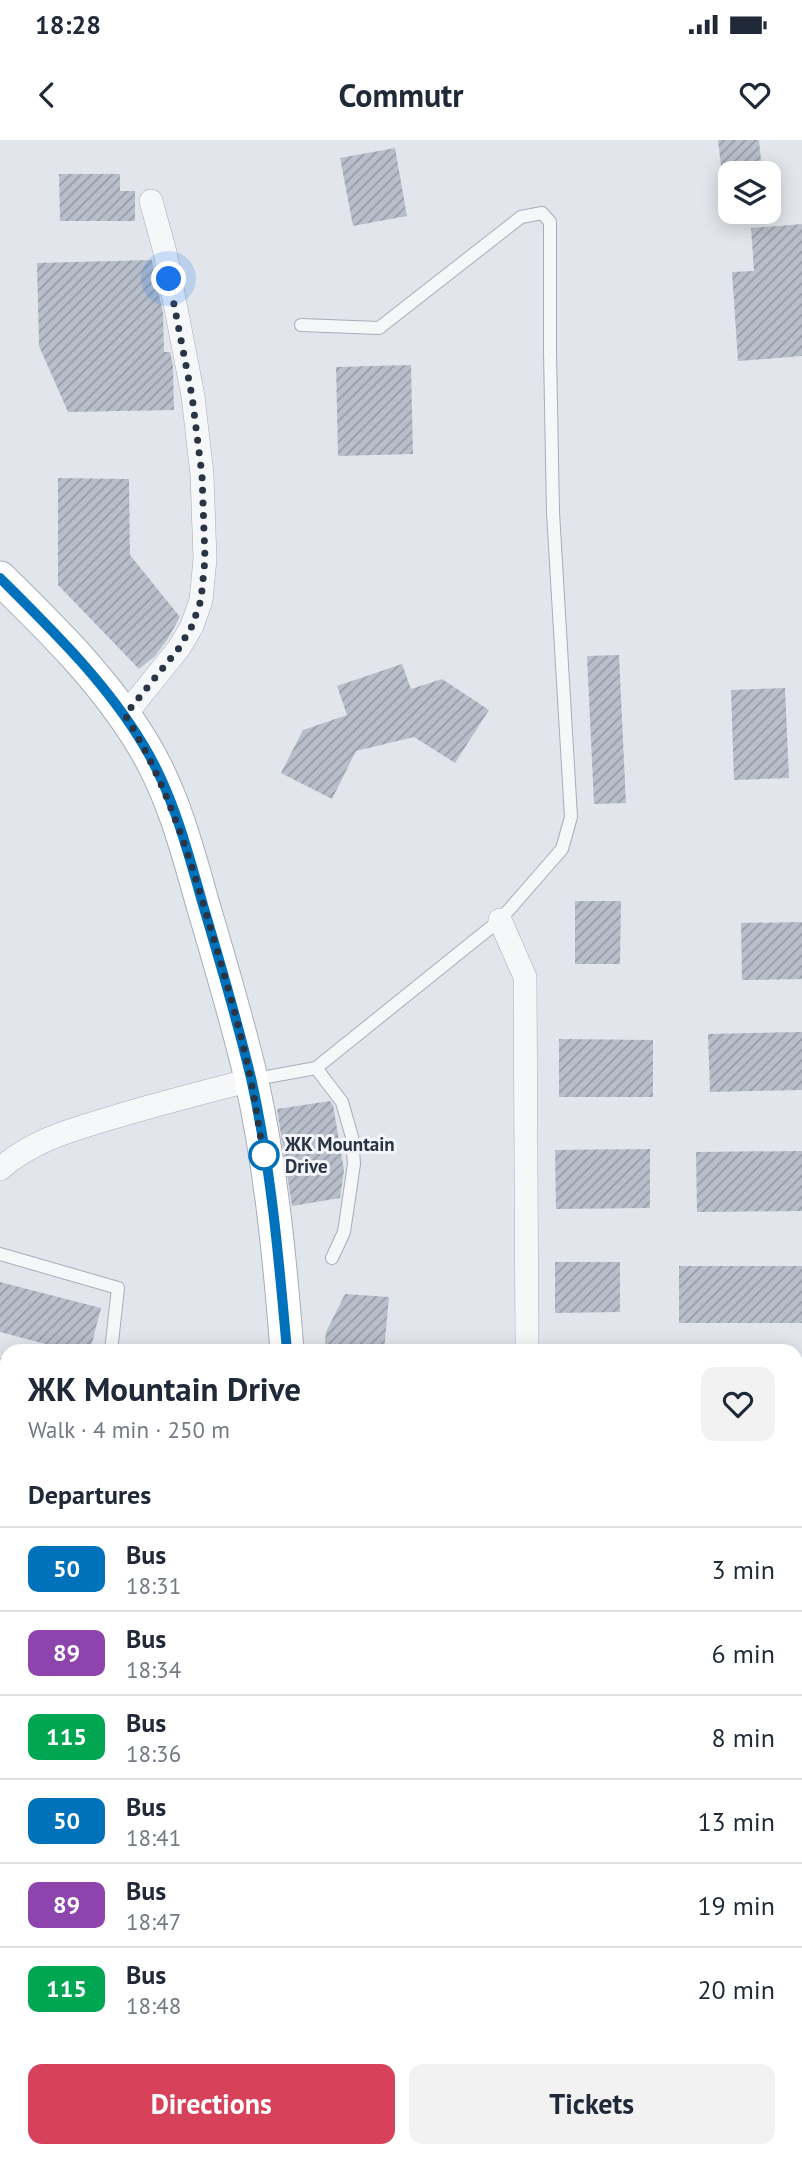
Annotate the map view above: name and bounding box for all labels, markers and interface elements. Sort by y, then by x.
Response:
text: 18:28 [35,8,101,41]
text: Commutr [338,74,464,116]
icon: back [28,76,66,114]
icon: heart [736,76,774,114]
map controls [718,161,781,224]
button: layers [718,161,781,224]
your location [151,261,186,296]
place label: ЖК Mountain Drive [284,1132,395,1178]
marker: ЖК Mountain Drive [249,1140,279,1170]
text: ЖК Mountain Drive [28,1367,301,1410]
button: heart [701,1367,775,1441]
text: Walk · 4 min · 250 m [28,1415,230,1444]
text: Departures [28,1478,151,1511]
text: Bus [126,1538,166,1571]
text: 50 [53,1553,80,1584]
text: 3 min [712,1553,775,1586]
text: 18:31 [126,1571,181,1600]
text: Bus [126,1622,166,1655]
text: 89 [53,1637,80,1668]
text: 6 min [712,1637,775,1670]
text: 18:34 [126,1655,181,1684]
text: Bus [126,1706,166,1739]
text: 115 [46,1721,87,1752]
text: 8 min [712,1721,775,1754]
text: 18:36 [126,1739,181,1768]
text: Bus [126,1790,166,1823]
text: 50 [53,1805,80,1836]
text: 13 min [697,1805,775,1838]
text: 18:41 [126,1823,181,1852]
text: Bus [126,1874,166,1907]
text: 89 [53,1889,80,1920]
text: 19 min [697,1889,775,1922]
text: 18:47 [126,1907,181,1936]
text: Bus [126,1958,166,1991]
text: 115 [46,1973,87,2004]
text: 20 min [697,1973,775,2006]
text: 18:48 [126,1991,181,2020]
button: Directions [28,2064,395,2144]
button: Tickets [409,2064,775,2144]

